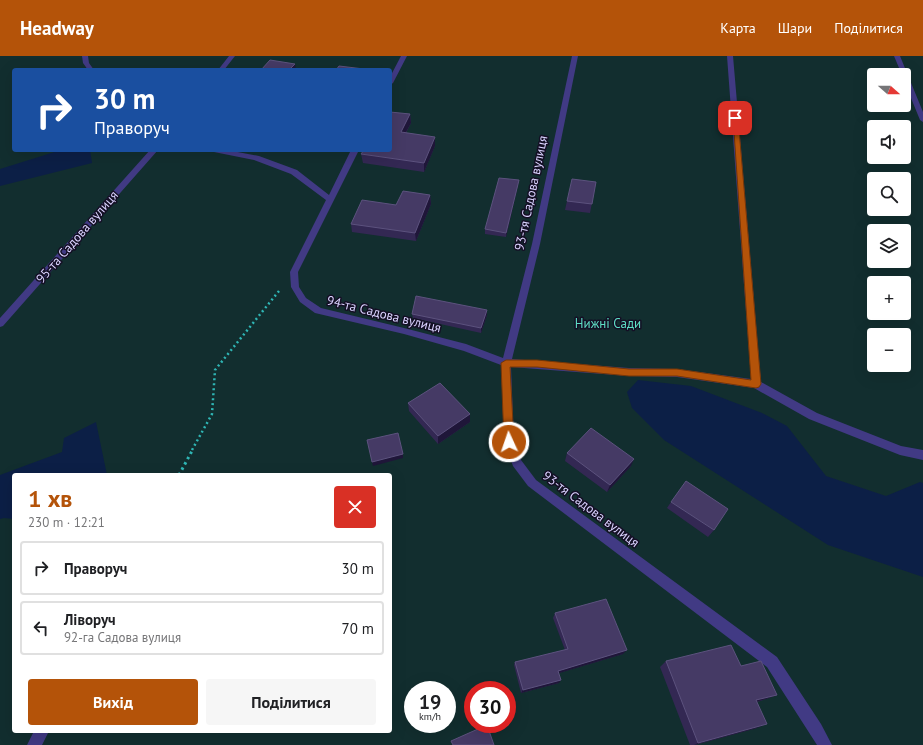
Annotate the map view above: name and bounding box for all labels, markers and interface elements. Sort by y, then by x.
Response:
text: Headway [20,16,94,40]
text: Карта [720,19,756,37]
text: Шари [778,19,812,37]
text: Поділитися [834,19,903,37]
north arrow [867,68,911,112]
map controls [867,68,911,372]
text: 30 m [94,80,155,117]
icon: right [28,84,80,136]
pin [718,101,752,135]
icon: arrive [724,107,746,129]
text: Праворуч [94,116,170,139]
button: sound [867,120,911,164]
street label: 93-тя Садова вулиця [511,134,551,252]
button: search [867,172,911,216]
street label: 95-та Садова вулиця [32,187,122,287]
button: layers [867,224,911,268]
button: + [867,276,911,320]
street label: 94-та Садова вулиця [325,292,443,336]
park label: Нижні Сади [575,315,641,332]
button: − [867,328,911,372]
position arrow [488,421,530,463]
street label: 93-тя Садова вулиця [539,467,643,551]
text: 1 хв [28,483,72,514]
button: close [334,486,376,528]
text: 230 m · 12:21 [28,514,105,531]
icon: right [30,557,52,579]
text: Праворуч [64,559,127,578]
text: 30 m [341,559,374,578]
text: Ліворуч [64,610,116,629]
icon: left [30,617,52,639]
text: 70 m [341,619,374,638]
text: 92-га Садова вулиця [64,629,181,646]
button: Вихід [28,679,198,725]
button: Поділитися [206,679,376,725]
speed limit sign: 30 [464,681,516,733]
text: 19 [419,689,441,715]
text: km/h [419,710,441,723]

